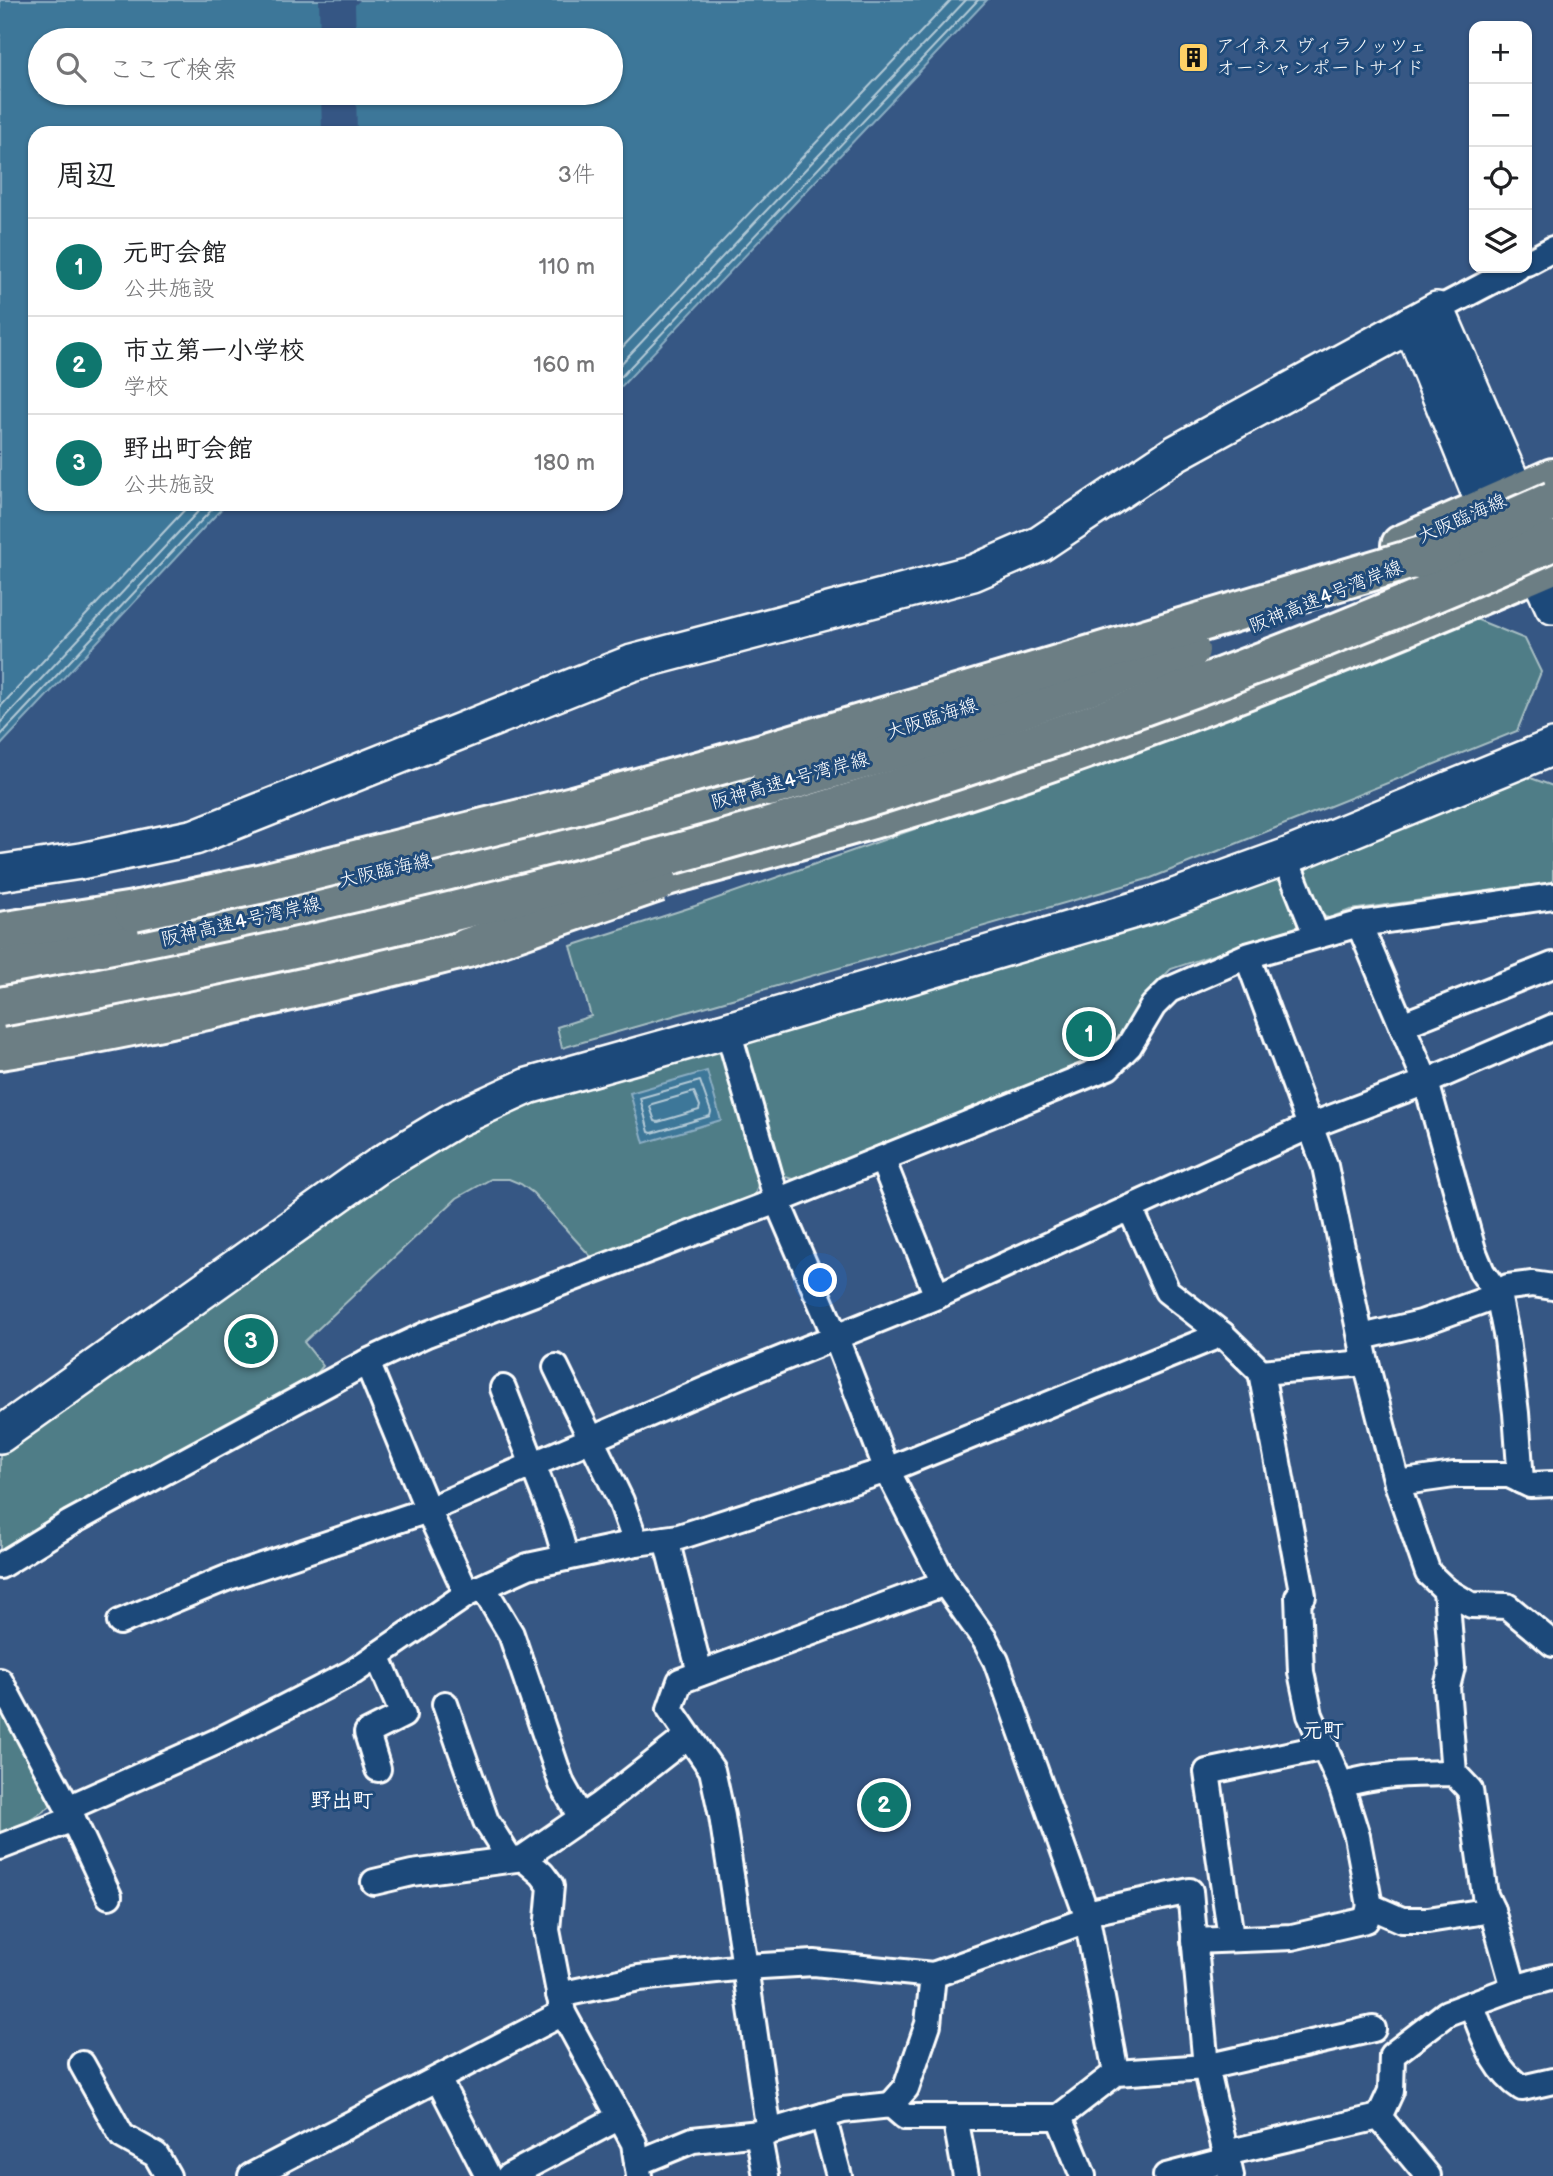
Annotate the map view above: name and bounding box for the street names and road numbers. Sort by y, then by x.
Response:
street label: 大阪臨海線 [1414,489,1510,549]
street label: 阪神高速4号湾岸線 [1246,556,1406,638]
street label: 大阪臨海線 [883,693,981,745]
street label: 阪神高速4号湾岸線 [708,747,872,815]
street label: 大阪臨海線 [336,849,434,893]
street label: 阪神高速4号湾岸線 [159,892,323,952]

